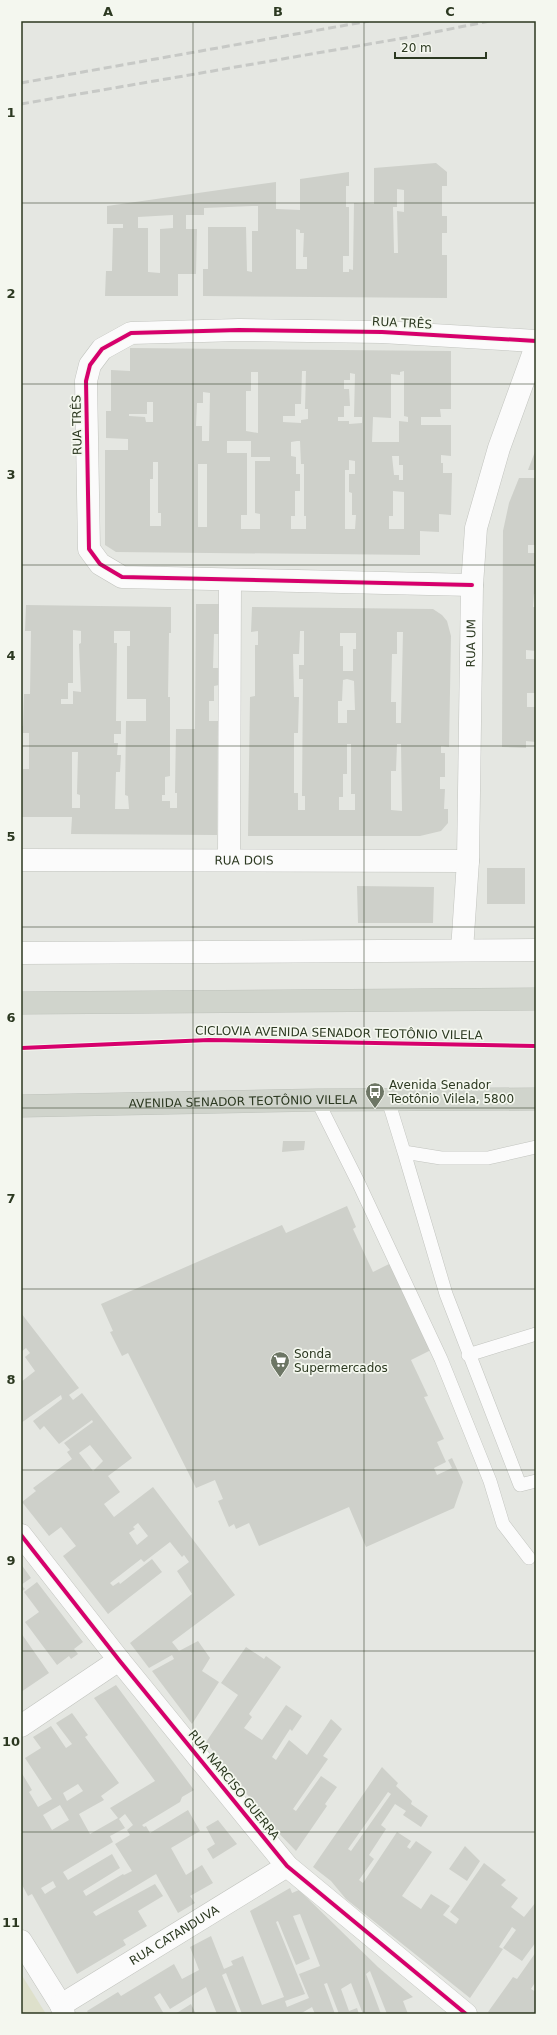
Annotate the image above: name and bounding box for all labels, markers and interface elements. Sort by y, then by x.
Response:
text: A [103,4,113,19]
text: B [273,4,283,19]
text: C [445,4,455,19]
scale bar [395,34,486,60]
text: 20 m [401,41,432,55]
text: 1 [6,105,16,120]
text: 2 [6,286,16,301]
street label: RUA TRÊS [372,313,432,332]
street label: RUA TRÊS [68,395,85,455]
text: 3 [6,467,16,482]
street label: RUA UM [464,619,479,667]
text: 4 [6,648,16,663]
text: 5 [6,829,16,844]
street label: RUA DOIS [214,853,274,868]
text: 6 [6,1010,16,1025]
street label: CICLOVIA AVENIDA SENADOR TEOTÔNIO VILELA [195,1022,484,1043]
place label: Avenida Senador Teotônio Vilela, 5800 [388,1078,514,1106]
bus stop icon: Avenida Senador Teotônio Vilela, 5800 [364,1081,386,1109]
street label: AVENIDA SENADOR TEOTÔNIO VILELA [129,1093,358,1111]
text: 7 [6,1191,16,1206]
place label: Sonda Supermercados [294,1347,388,1375]
supermarket icon: Sonda Supermercados [269,1350,291,1378]
text: 8 [6,1372,16,1387]
text: 9 [6,1553,16,1568]
street label: RUA NARCISO GUERRA [185,1727,283,1843]
text: 10 [2,1734,20,1749]
street label: RUA CATANDUVA [127,1902,222,1968]
text: 11 [2,1915,20,1930]

